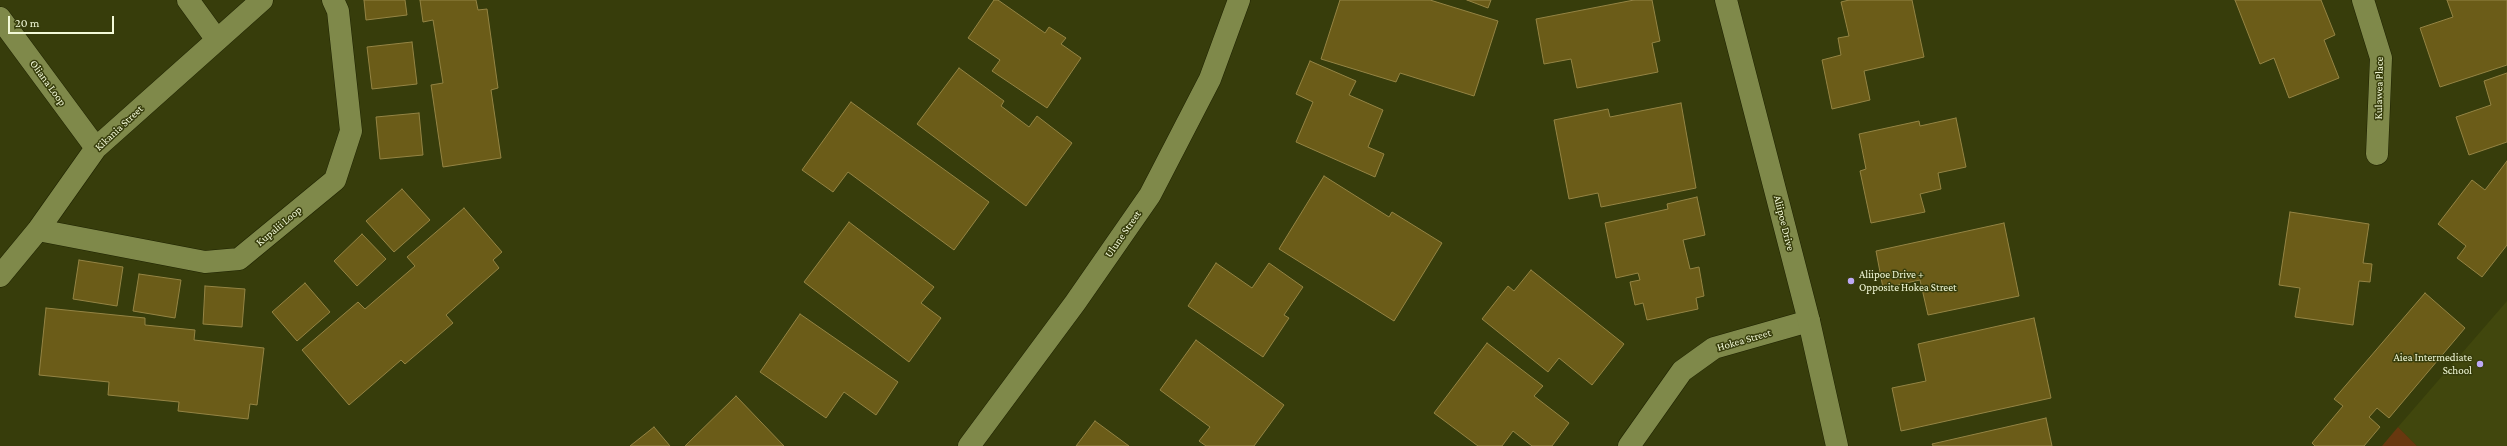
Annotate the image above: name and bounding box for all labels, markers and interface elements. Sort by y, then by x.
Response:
scale bar [10,8,116,34]
text: 20 m [15,16,39,30]
street label: Oliana Loop [27,57,69,109]
street label: Kulawea Place [2372,57,2386,119]
street label: Kikania Street [92,102,146,154]
street label: Aliipoe Drive [1771,194,1797,252]
street label: Kupalii Loop [253,203,305,249]
street label: Ulune Street [1102,208,1144,260]
place label: Aliipoe Drive + Opposite Hokea Street [1859,268,1957,294]
marker: Aliipoe Drive + Opposite Hokea Street [1846,276,1856,286]
street label: Hokea Street [1715,326,1773,354]
place label: Aiea Intermediate School [2393,351,2472,377]
marker: Aiea Intermediate School [2475,359,2485,369]

